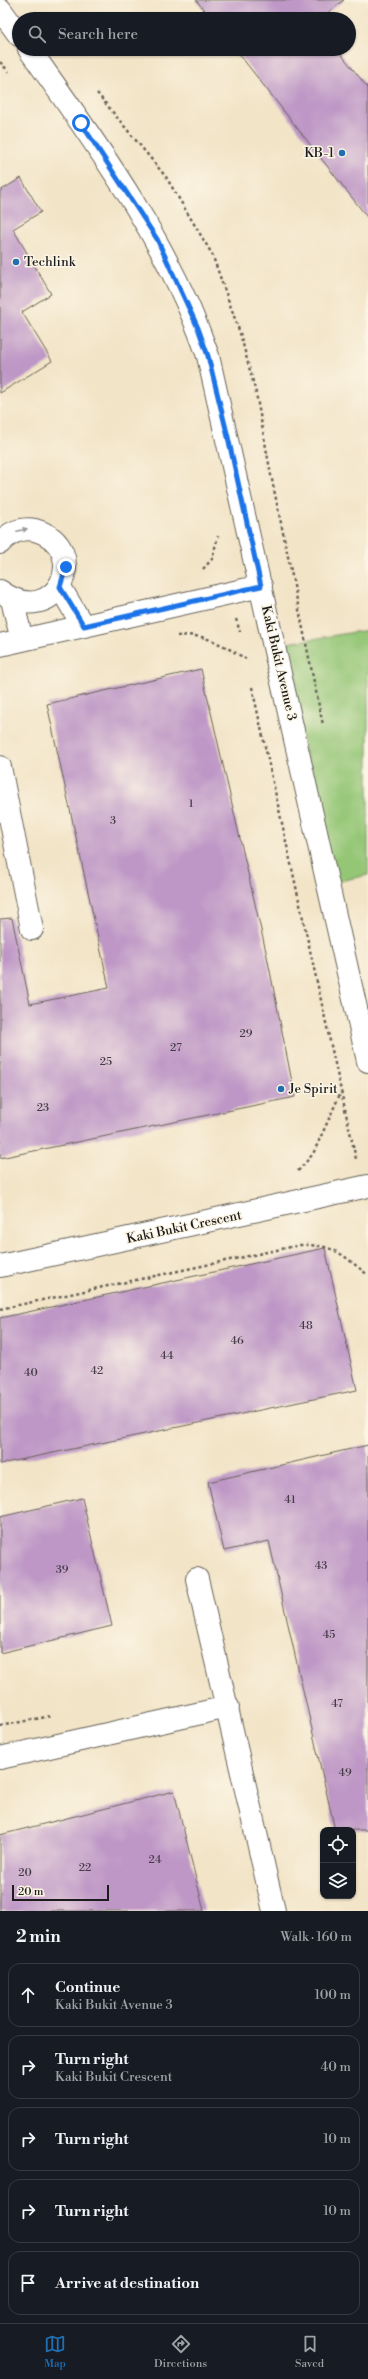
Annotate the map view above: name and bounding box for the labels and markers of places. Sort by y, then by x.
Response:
place label: KB-1 [304,145,334,161]
marker: KB-1 [337,148,347,158]
place label: Techlink [24,254,77,270]
marker: Techlink [11,257,21,267]
place label: Je Spirit [288,1081,338,1097]
marker: Je Spirit [276,1084,286,1094]

